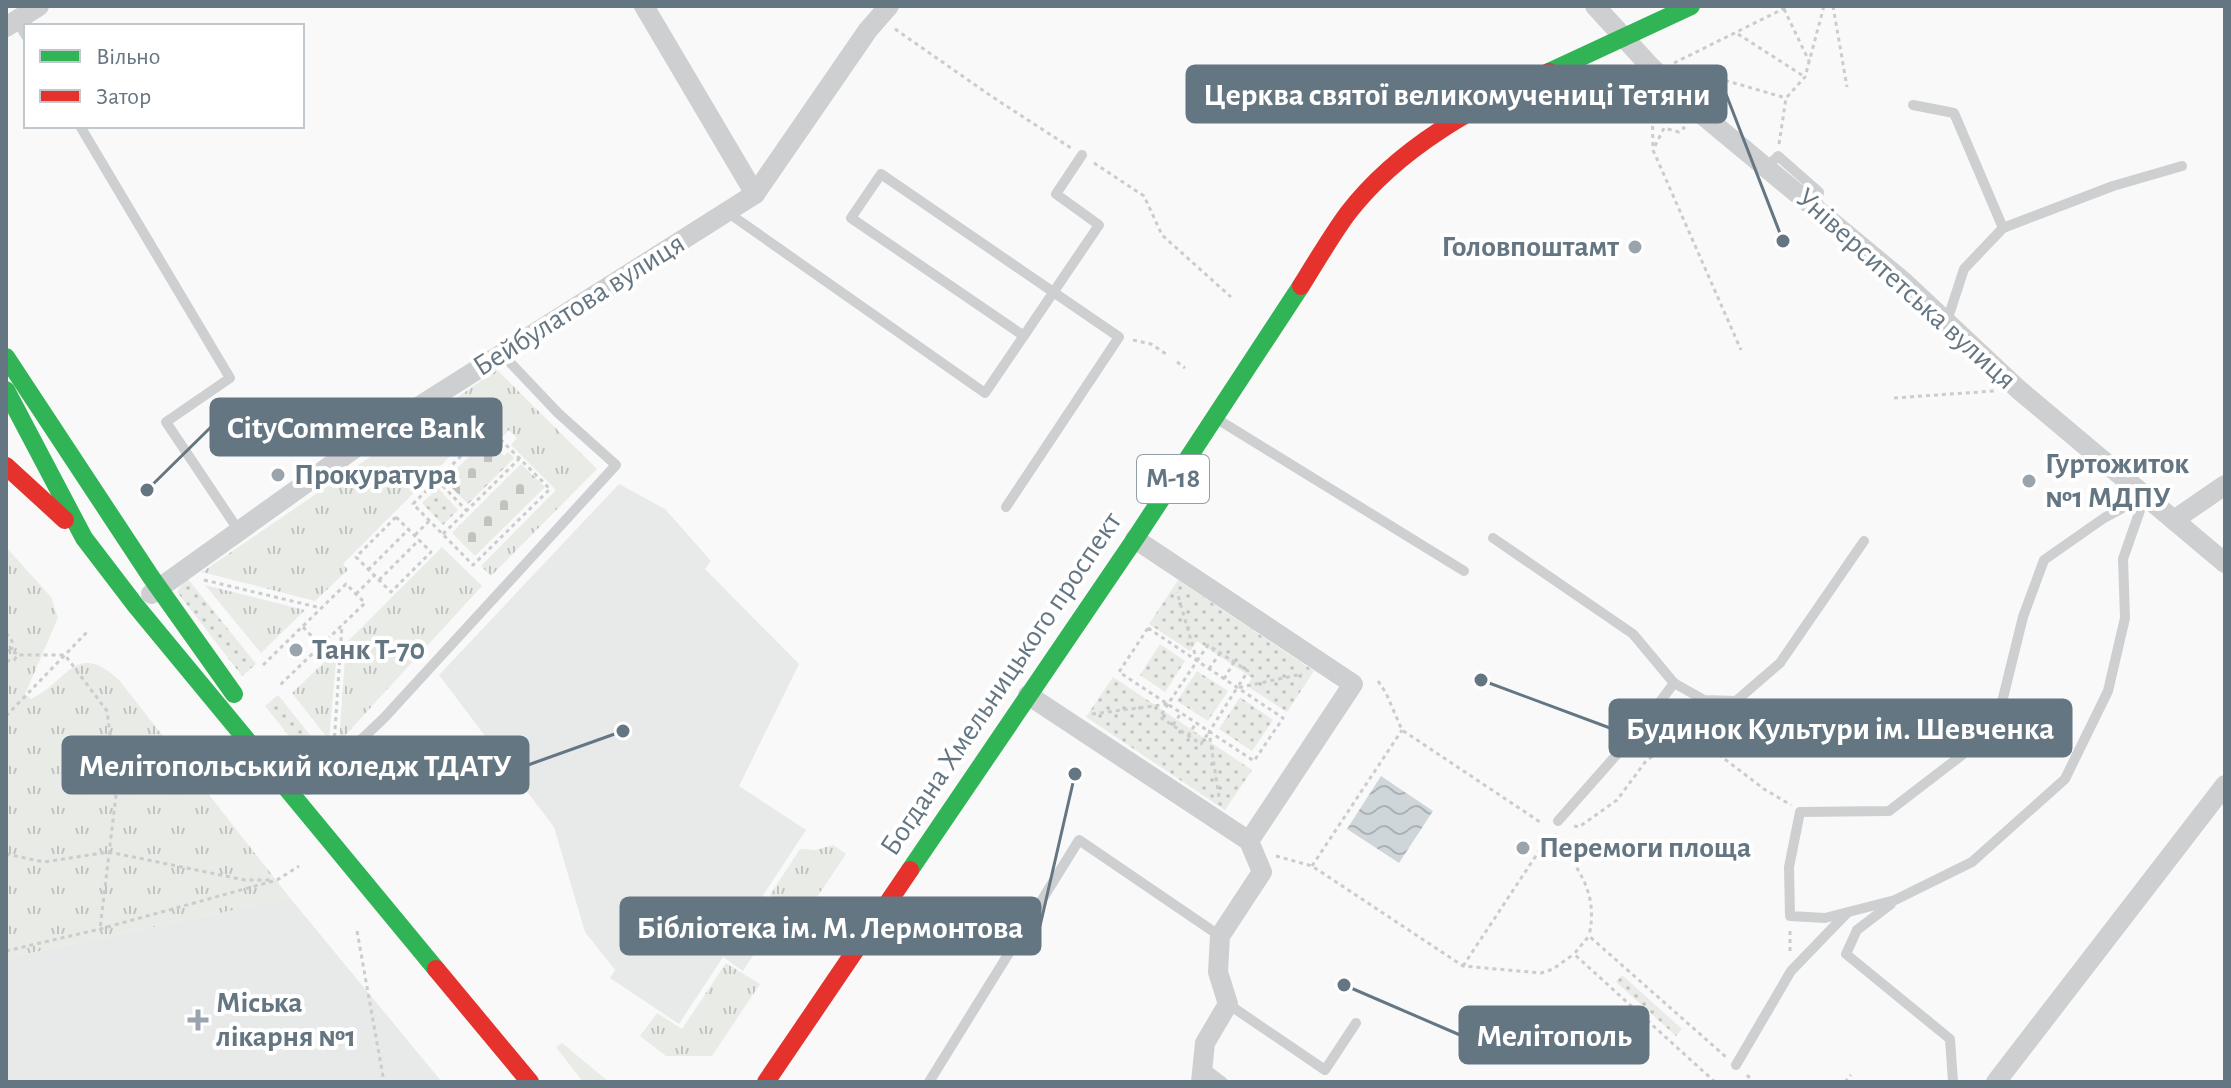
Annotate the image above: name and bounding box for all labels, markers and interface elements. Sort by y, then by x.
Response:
legend [24,24,304,128]
text: Вільно [96,45,161,69]
callout: Церква святої великомучениці Тетяни [1187,66,1726,122]
text: Церква святої великомучениці Тетяни [1203,79,1711,111]
text: Затор [96,85,151,109]
street label: Університетська вулиця [1790,183,2022,395]
street label: Бейбулатова вулиця [468,228,690,382]
place label: Головпоштамт [1441,232,1619,262]
marker: Головпоштамт [1626,238,1644,256]
callout: CityCommerce Bank [211,399,501,455]
text: CityCommerce Bank [227,412,485,444]
place label: Гуртожиток №1 МДПУ [2045,449,2189,513]
road number: М-18 [1137,455,1209,503]
place label: Прокуратура [294,460,457,490]
marker: Прокуратура [269,466,287,484]
marker: Гуртожиток №1 МДПУ [2020,472,2038,490]
street label: Богдана Хмельницького проспект [875,507,1127,861]
place label: Танк Т-70 [312,635,425,665]
marker: Танк Т-70 [287,641,305,659]
callout: Будинок Культури ім. Шевченка [1610,700,2071,756]
text: Будинок Культури ім. Шевченка [1626,713,2054,745]
callout: Мелітопольський коледж ТДАТУ [63,737,528,793]
text: Мелітопольський коледж ТДАТУ [78,750,512,782]
place label: Перемоги площа [1539,833,1751,863]
marker: Перемоги площа [1514,839,1532,857]
callout: Бібліотека ім. М. Лермонтова [621,898,1040,954]
text: Бібліотека ім. М. Лермонтова [636,912,1024,944]
place label: Міська лікарня №1 [216,988,356,1052]
callout: Мелітополь [1460,1007,1648,1063]
marker: Міська лікарня №1 [187,1009,209,1031]
text: Мелітополь [1476,1020,1632,1052]

